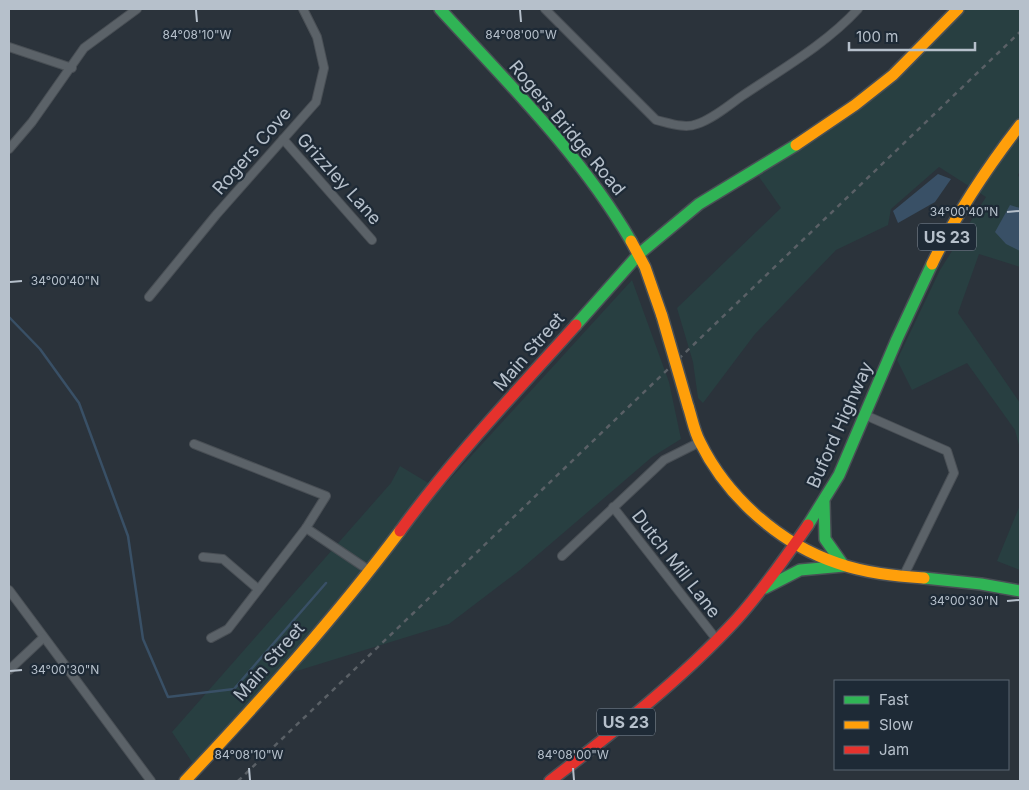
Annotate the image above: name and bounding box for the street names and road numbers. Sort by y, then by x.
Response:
street label: Rogers Bridge Road [505,56,630,199]
street label: Rogers Cove [208,103,295,199]
street label: Grizzley Lane [293,129,386,229]
road number: US 23 [918,223,976,250]
street label: Main Street [489,308,569,395]
street label: Buford Highway [802,358,877,491]
street label: Dutch Mill Lane [628,506,725,622]
street label: Main Street [229,618,309,705]
road number: US 23 [597,709,655,736]

